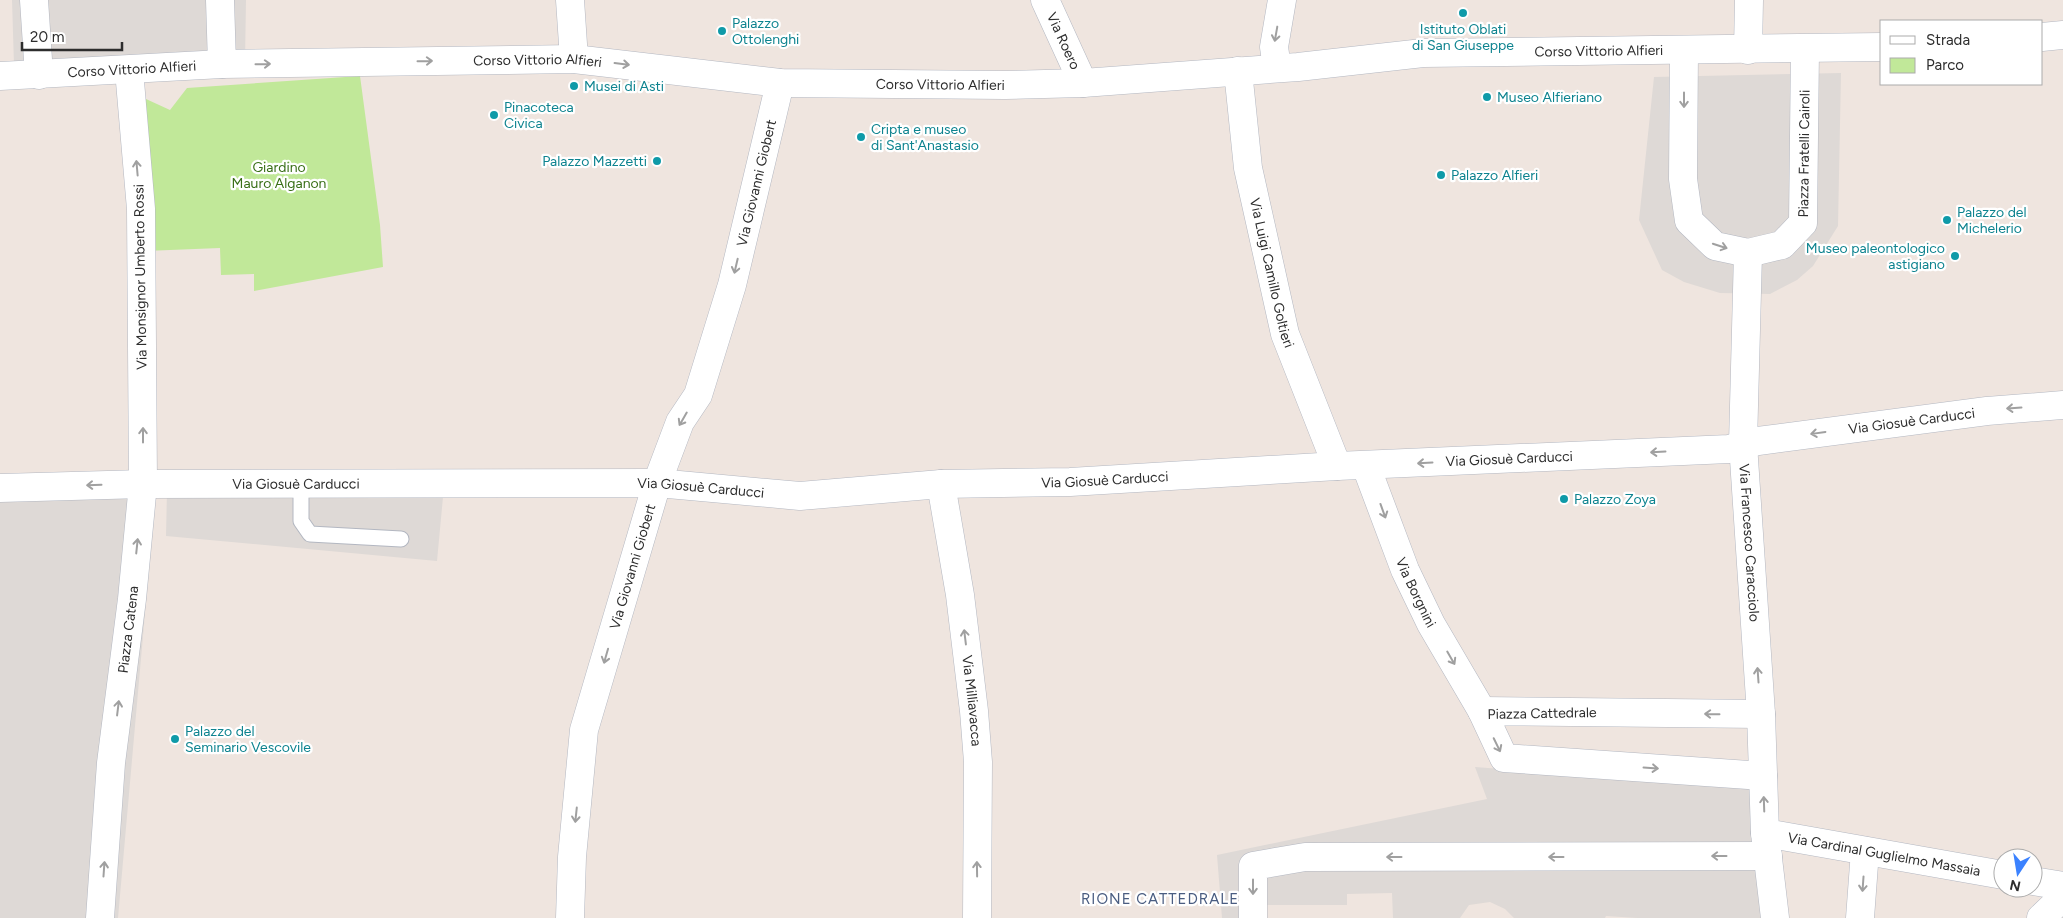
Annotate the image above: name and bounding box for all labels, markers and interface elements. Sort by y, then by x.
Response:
marker: Istituto Oblati di San Giuseppe [1457,7,1469,19]
street label: Via Roero [1043,10,1084,72]
place label: Palazzo Ottolenghi [732,15,799,48]
scale bar [22,20,122,52]
legend [1880,20,2043,85]
place label: Istituto Oblati di San Giuseppe [1412,21,1514,54]
marker: Palazzo Ottolenghi [716,25,728,37]
one-way arrow [1271,26,1281,42]
text: 20 m [30,28,64,46]
text: Strada [1926,31,1970,49]
street label: Corso Vittorio Alfieri [1534,42,1663,61]
street label: Corso Vittorio Alfieri [473,51,603,71]
text: Parco [1926,56,1964,74]
street label: Corso Vittorio Alfieri [67,57,197,81]
one-way arrow [417,57,433,66]
one-way arrow [254,59,270,69]
one-way arrow [614,59,630,69]
street label: Corso Vittorio Alfieri [876,76,1005,94]
place label: Musei di Asti [584,78,664,95]
marker: Musei di Asti [568,80,580,92]
place label: Museo Alfieriano [1497,89,1602,106]
street label: Piazza Fratelli Cairoli [1795,90,1814,218]
marker: Museo Alfieriano [1481,91,1493,103]
one-way arrow [1679,91,1689,107]
place label: Pinacoteca Civica [504,99,574,132]
marker: Pinacoteca Civica [488,109,500,121]
street label: Via Giovanni Giobert [733,118,780,248]
place label: Cripta e museo di Sant'Anastasio [871,121,979,154]
marker: Cripta e museo di Sant'Anastasio [855,131,867,143]
place label: Palazzo Mazzetti [542,153,647,170]
marker: Palazzo Mazzetti [651,155,663,167]
park label: Giardino Mauro Alganon [232,159,327,192]
one-way arrow [132,160,142,176]
place label: Palazzo Alfieri [1451,167,1538,184]
marker: Palazzo Alfieri [1435,169,1447,181]
street label: Via Monsignor Umberto Rossi [130,184,151,370]
street label: Via Luigi Camillo Goltieri [1246,196,1298,350]
place label: Palazzo del Michelerio [1957,204,2027,237]
marker: Palazzo del Michelerio [1941,214,1953,226]
place label: Museo paleontologico astigiano [1806,240,1945,273]
one-way arrow [1712,242,1727,251]
marker: Museo paleontologico astigiano [1949,250,1961,262]
one-way arrow [731,258,740,274]
one-way arrow [2007,404,2023,413]
street label: Via Giosuè Carducci [1847,405,1976,438]
one-way arrow [678,411,688,426]
one-way arrow [138,427,148,444]
one-way arrow [1811,428,1827,438]
one-way arrow [1650,447,1666,457]
street label: Via Giosuè Carducci [1445,448,1573,470]
one-way arrow [1418,458,1434,467]
street label: Via Francesco Caracciolo [1735,463,1763,622]
street label: Via Giosuè Carducci [1041,468,1169,491]
street label: Via Giosuè Carducci [637,475,765,502]
street label: Via Giosuè Carducci [232,476,360,493]
one-way arrow [87,480,103,490]
place label: Palazzo Zoya [1574,491,1656,508]
marker: Palazzo Zoya [1558,493,1570,505]
street label: Via Giovanni Giobert [606,502,659,631]
one-way arrow [1379,503,1388,518]
one-way arrow [132,538,142,554]
street label: Via Borgnini [1392,555,1439,631]
street label: Piazza Catena [115,585,142,674]
one-way arrow [960,630,970,646]
one-way arrow [601,648,610,664]
one-way arrow [1446,651,1456,666]
street label: Via Milliavacca [958,654,985,747]
one-way arrow [1754,667,1763,683]
one-way arrow [113,700,123,716]
street label: Piazza Cattedrale [1487,704,1597,723]
one-way arrow [1704,709,1720,719]
place label: Palazzo del Seminario Vescovile [185,723,311,756]
marker: Palazzo del Seminario Vescovile [169,733,181,745]
one-way arrow [1493,737,1503,752]
one-way arrow [1643,764,1659,773]
one-way arrow [1759,796,1769,812]
one-way arrow [571,807,581,823]
street label: Via Cardinal Guglielmo Massaia [1786,829,1982,880]
north arrow [1993,848,2043,898]
one-way arrow [1711,851,1728,861]
one-way arrow [1386,852,1402,862]
one-way arrow [1549,852,1565,862]
one-way arrow [99,862,108,878]
one-way arrow [972,862,982,878]
one-way arrow [1858,876,1867,892]
text: N [2008,876,2022,895]
one-way arrow [1248,879,1258,895]
district label: RIONE CATTEDRALE [1081,890,1239,908]

